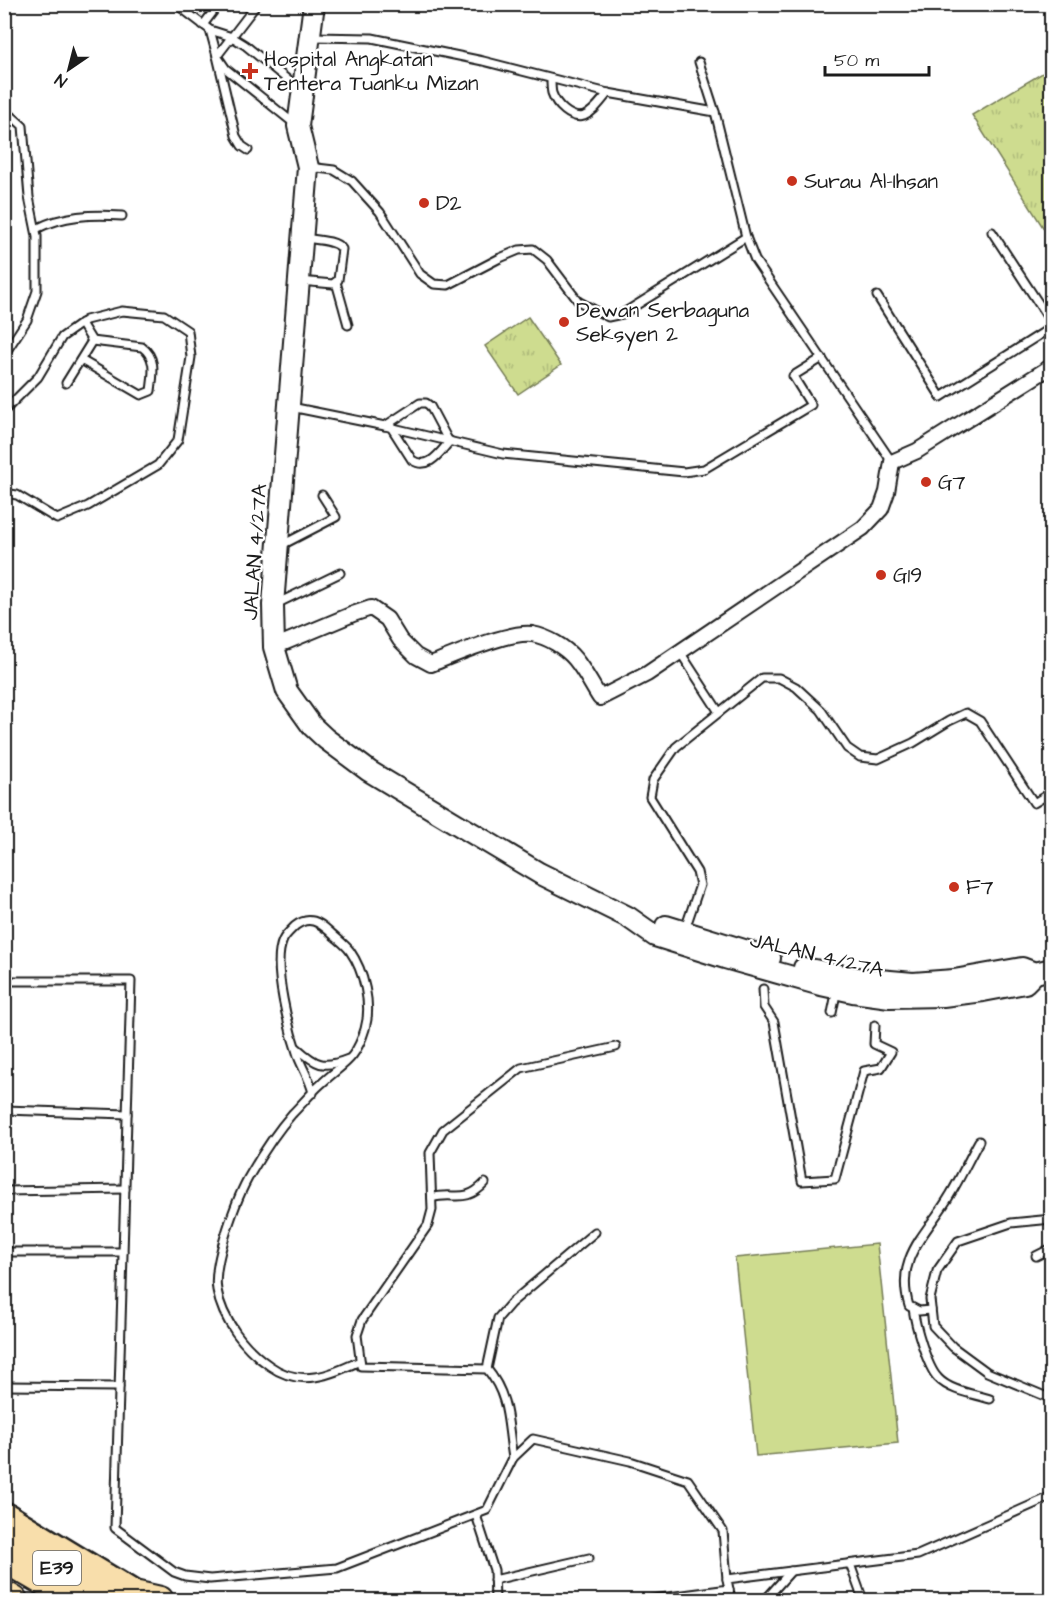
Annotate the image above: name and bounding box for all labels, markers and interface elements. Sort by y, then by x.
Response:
north arrow [39,39,99,99]
scale bar [825,39,928,77]
place label: Hospital Angkatan Tentera Tuanku Mizan [264,45,479,98]
text: 50 m [834,48,879,73]
marker: Hospital Angkatan Tentera Tuanku Mizan [241,62,259,80]
text: N [51,69,71,92]
place label: Surau Al-Ihsan [804,167,938,196]
marker: Surau Al-Ihsan [785,174,799,188]
place label: D2 [436,189,462,218]
marker: D2 [417,196,431,210]
place label: Dewan Serbaguna Seksyen 2 [576,296,749,351]
marker: Dewan Serbaguna Seksyen 2 [557,315,571,329]
place label: G7 [938,468,966,497]
marker: G7 [919,475,933,489]
street label: JALAN 4/27A [236,482,274,621]
place label: G19 [893,561,922,590]
marker: G19 [874,568,888,582]
place label: F7 [966,873,994,902]
marker: F7 [947,880,961,894]
street label: JALAN 4/27A [747,926,887,985]
road number: E39 [33,1551,81,1585]

